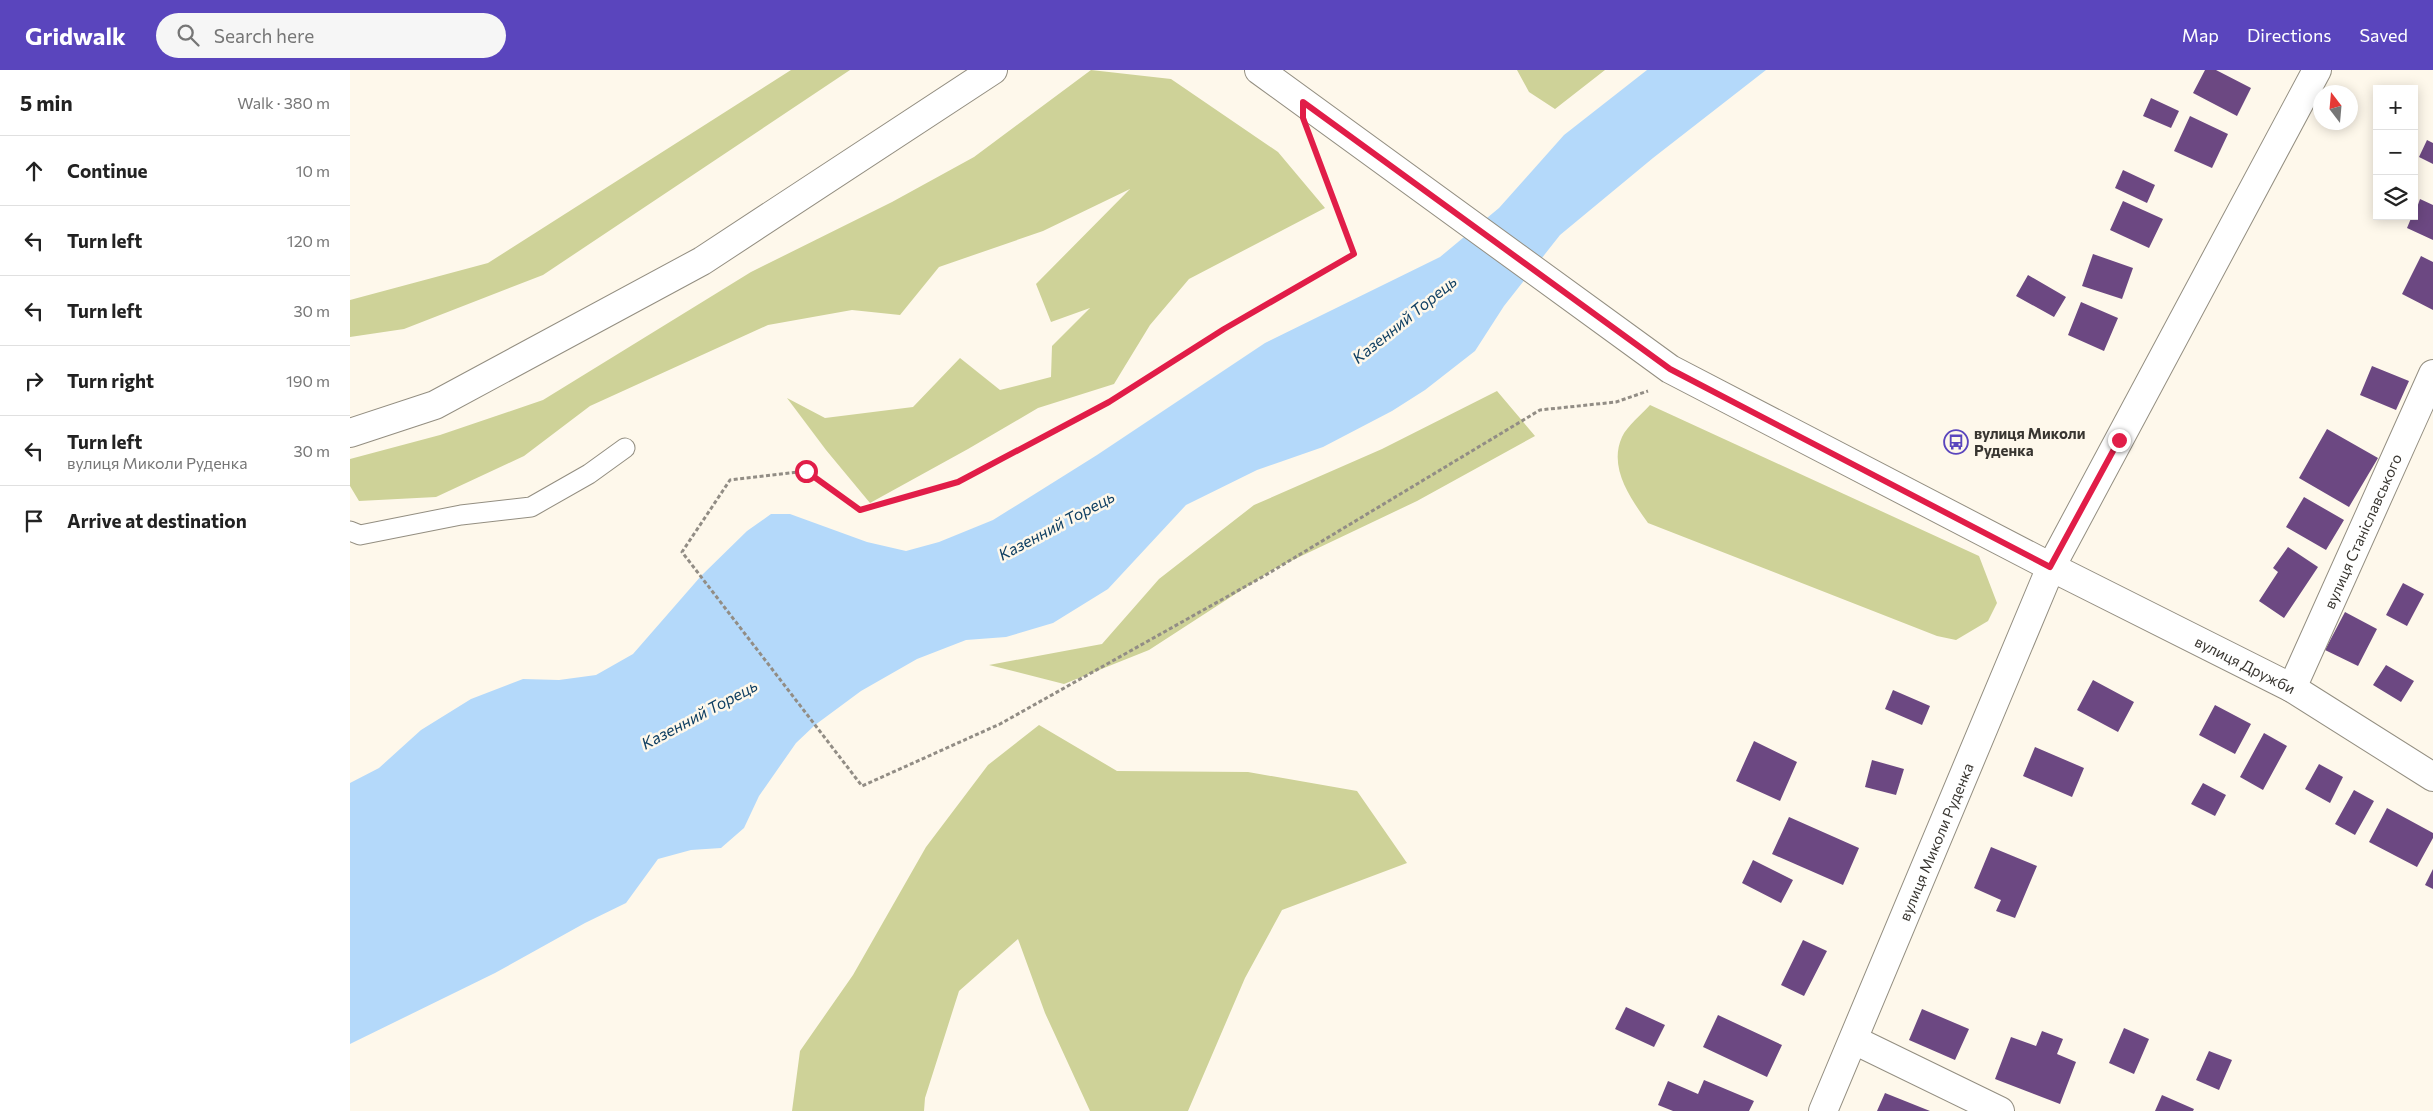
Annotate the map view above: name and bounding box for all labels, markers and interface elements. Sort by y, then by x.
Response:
search box [156,13,506,58]
text: Gridwalk [25,21,126,50]
icon: search [174,21,202,49]
text: Search here [214,24,314,47]
text: Map [2182,24,2219,46]
text: Directions [2247,24,2331,46]
text: Saved [2359,24,2408,46]
north arrow [2313,85,2358,130]
map controls [2373,85,2418,220]
button: + [2373,85,2418,130]
text: 5 min [20,90,73,115]
text: Walk · 380 m [237,93,330,112]
button: − [2373,130,2418,175]
icon: ahead [20,157,48,185]
text: Continue [67,159,147,182]
text: 10 m [296,161,330,180]
button: layers [2373,175,2418,220]
icon: left [20,227,48,255]
text: Turn left [67,229,142,252]
text: 120 m [287,231,330,250]
water label: Казенний Торець [1348,271,1460,367]
icon: left [20,297,48,325]
text: Turn left [67,299,142,322]
text: 30 m [293,301,330,320]
icon: right [20,367,48,395]
text: Turn right [67,369,154,392]
text: 190 m [286,371,330,390]
place label: вулиця Миколи Руденка [1974,424,2086,459]
bus stop icon: вулиця Миколи Руденка [1943,429,1969,455]
route end [2108,429,2131,452]
text: Turn left [67,430,142,453]
icon: left [20,437,48,465]
text: 30 m [293,441,330,460]
street label: вулиця Станіславського [2320,451,2405,612]
text: вулиця Миколи Руденка [67,453,248,472]
route start [795,460,818,483]
water label: Казенний Торець [995,486,1117,564]
icon: arrive [20,507,48,535]
text: Arrive at destination [67,509,247,532]
street label: вулиця Дружби [2192,632,2298,697]
water label: Казенний Торець [638,675,760,753]
street label: вулиця Миколи Руденка [1895,760,1977,923]

